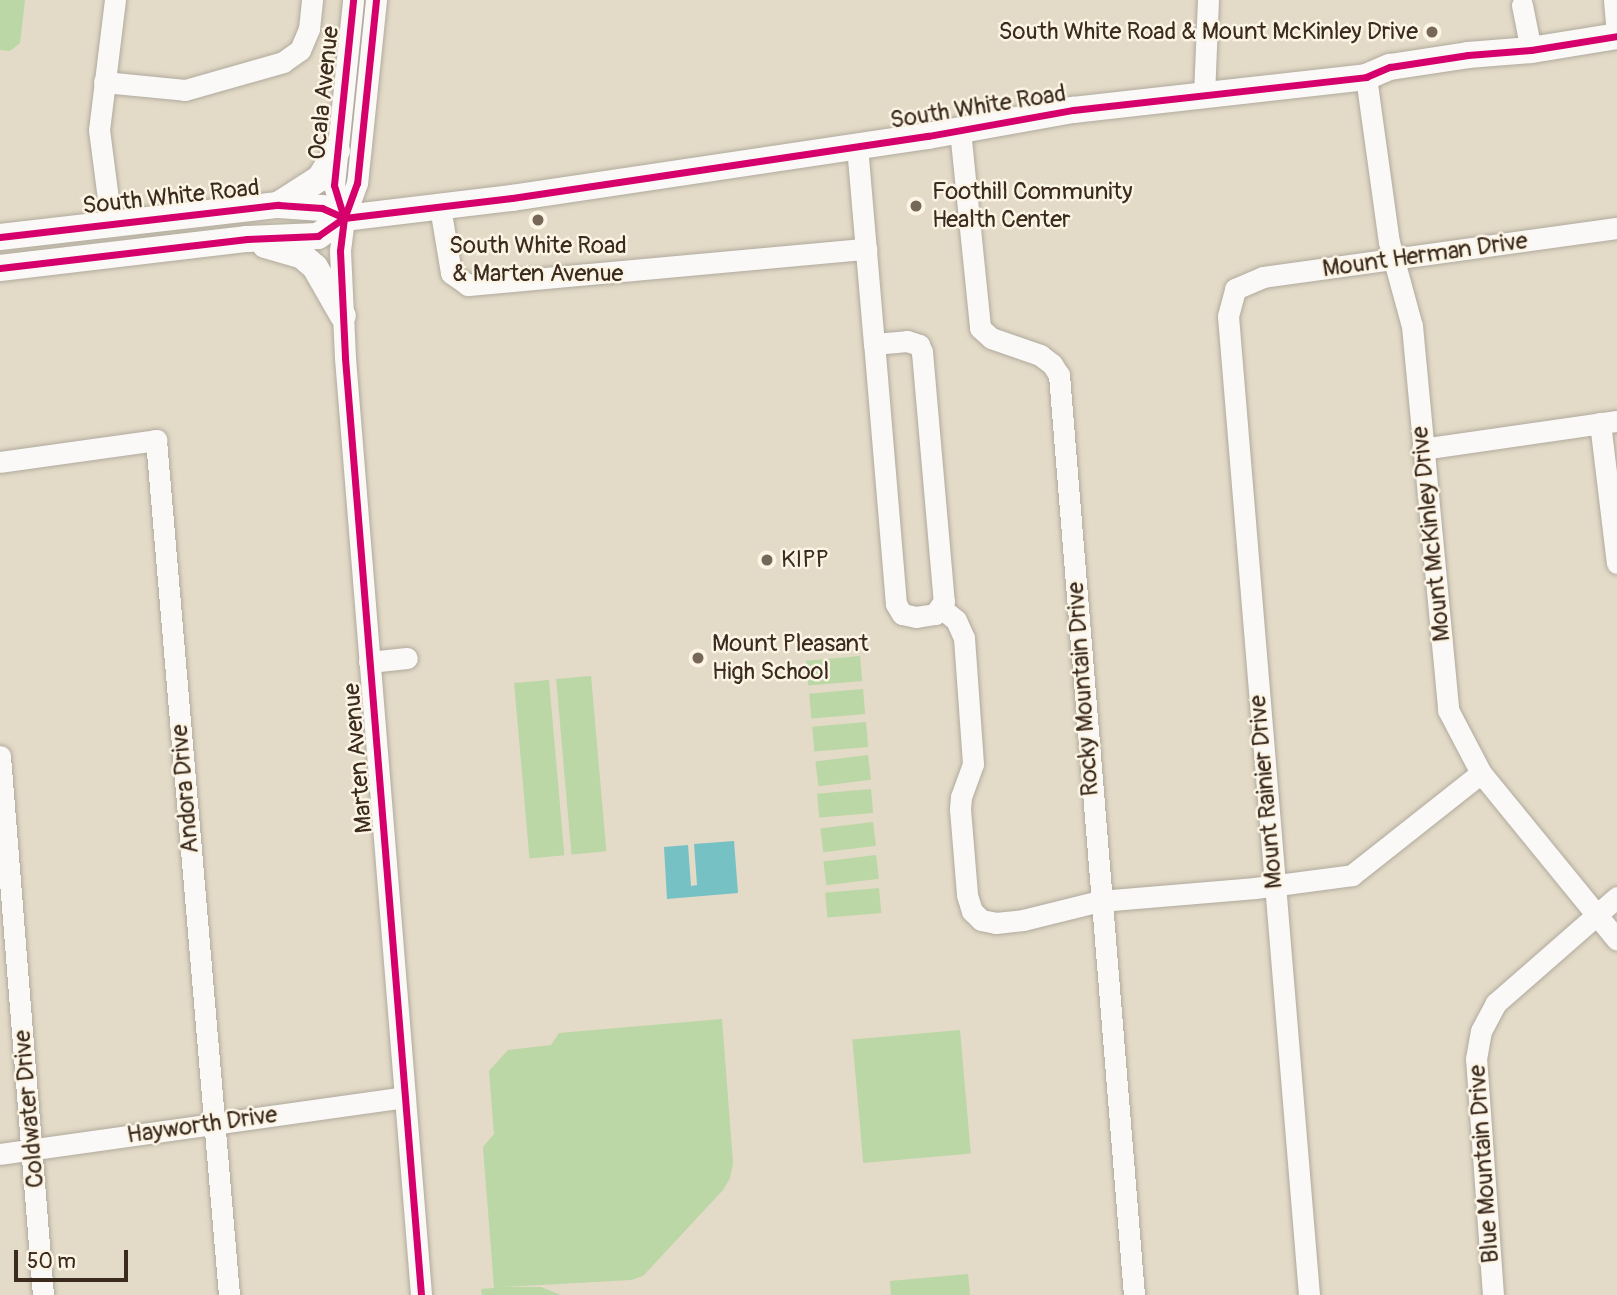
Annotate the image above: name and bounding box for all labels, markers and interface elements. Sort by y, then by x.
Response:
place label: South White Road & Mount McKinley Drive [999,18,1418,46]
marker: South White Road & Mount McKinley Drive [1424,24,1440,40]
street label: Ocala Avenue [303,25,345,161]
street label: South White Road [888,79,1068,135]
street label: South White Road [81,173,261,221]
place label: Foothill Community Health Center [932,178,1133,234]
marker: Foothill Community Health Center [906,196,926,216]
marker: South White Road & Marten Avenue [530,212,546,228]
street label: Mount Herman Drive [1321,226,1529,284]
place label: South White Road & Marten Avenue [449,232,627,288]
street label: Mount McKinley Drive [1405,425,1457,643]
place label: KIPP [781,546,829,574]
marker: KIPP [759,552,775,568]
street label: Rocky Mountain Drive [1061,581,1105,797]
place label: Mount Pleasant High School [712,630,869,686]
marker: Mount Pleasant High School [690,650,706,666]
street label: Marten Avenue [337,682,379,834]
street label: Mount Rainier Drive [1243,694,1289,890]
street label: Andora Drive [165,723,205,855]
street label: Coldwater Drive [8,1029,50,1189]
street label: Blue Mountain Drive [1463,1064,1505,1264]
street label: Hayworth Drive [125,1100,279,1150]
scale bar [18,1236,131,1280]
text: 50 m [27,1248,76,1275]

